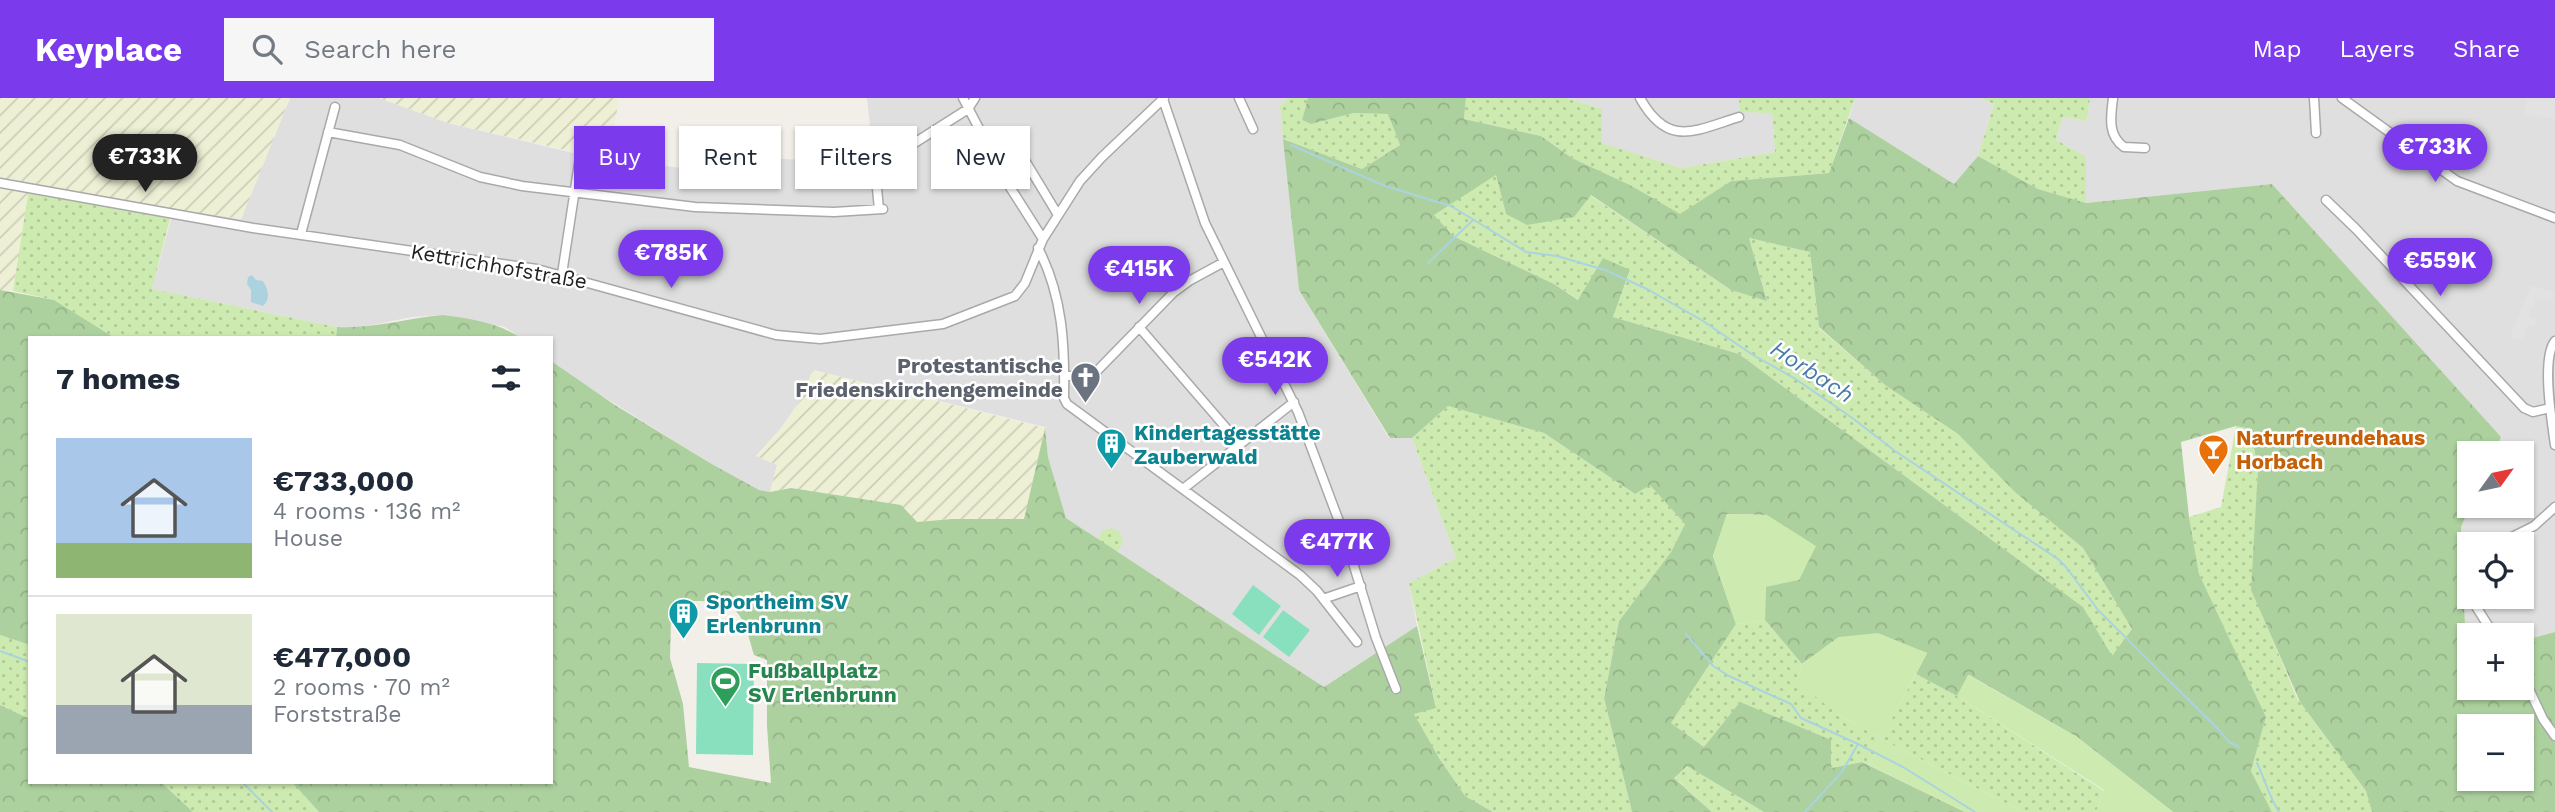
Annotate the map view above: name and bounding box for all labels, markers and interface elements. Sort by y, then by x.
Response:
search box [224,18,714,81]
text: Keyplace [35,30,182,69]
icon: search [248,30,286,68]
text: Search here [304,34,457,64]
text: Map [2253,35,2301,63]
text: Layers [2339,35,2415,63]
text: Share [2453,35,2520,63]
pin: €733K [2386,125,2484,184]
chip: Buy [574,126,665,189]
chip: Rent [679,126,781,189]
chip: Filters [795,126,917,189]
chip: New [931,126,1030,189]
text: €733K [2398,133,2472,160]
pin: €733K [96,134,194,194]
text: €733K [108,143,182,170]
pin: €785K [622,230,720,290]
street label: Kettrichhofstraße [409,238,589,294]
pin: €559K [2391,238,2489,298]
text: €785K [634,239,708,266]
pin: €415K [1090,246,1188,306]
text: €559K [2403,247,2477,274]
text: €415K [1104,255,1174,282]
water label: Horbach [1765,335,1859,409]
pin: €542K [1226,338,1324,397]
text: €542K [1238,346,1312,373]
place label: Protestantische Friedenskirchengemeinde [795,353,1063,402]
icon: filters [487,359,525,397]
church icon: Protestantische Friedenskirchengemeinde [1069,360,1103,404]
text: 7 homes [56,361,180,396]
place label: Kindertagesstätte Zauberwald [1134,420,1321,469]
place label: Naturfreundehaus Horbach [2236,425,2425,474]
building icon: Kindertagesstätte Zauberwald [1094,427,1128,471]
bar icon: Naturfreundehaus Horbach [2196,432,2230,476]
north arrow [2457,441,2534,518]
map controls [2457,441,2534,791]
text: €733,000 [273,463,414,498]
icon: home [112,466,196,550]
text: 4 rooms · 136 m² [273,498,461,525]
pin: €477K [1288,519,1386,579]
text: House [273,525,343,552]
text: €477K [1300,528,1374,555]
button: locate [2457,532,2534,609]
place label: Sportheim SV Erlenbrunn [706,589,849,638]
building icon: Sportheim SV Erlenbrunn [666,596,700,640]
button: + [2457,623,2534,700]
text: €477,000 [273,639,411,674]
icon: home [112,642,196,726]
place label: Fußballplatz SV Erlenbrunn [748,658,897,707]
sports icon: Fußballplatz SV Erlenbrunn [708,665,742,709]
text: 2 rooms · 70 m² [273,674,450,701]
text: Forststraße [273,701,402,728]
button: − [2457,714,2534,791]

